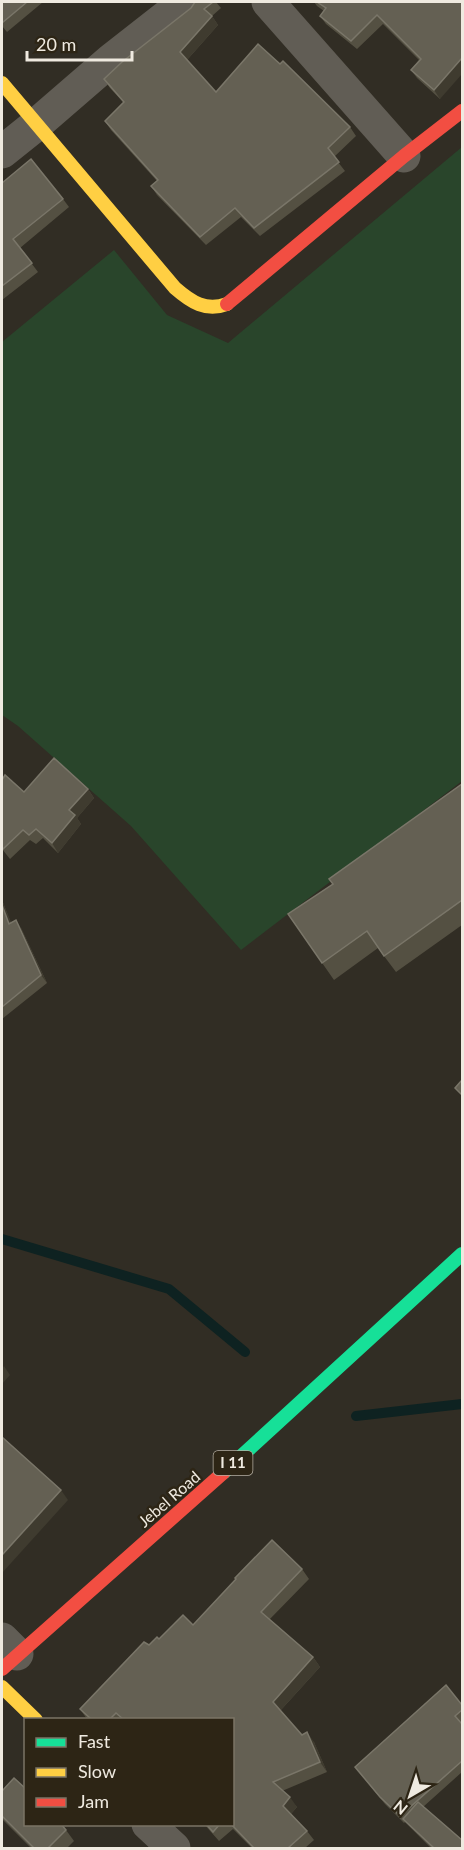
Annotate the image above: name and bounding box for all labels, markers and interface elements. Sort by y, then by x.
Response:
scale bar [27,24,132,62]
text: 20 m [36,33,76,55]
road number: I 11 [214,1451,252,1475]
street label: Jebel Road [134,1467,203,1531]
legend [24,1718,234,1826]
text: Fast [78,1730,111,1752]
text: Slow [78,1760,116,1782]
north arrow [380,1766,440,1826]
text: Jam [78,1790,109,1812]
text: N [389,1797,411,1819]

